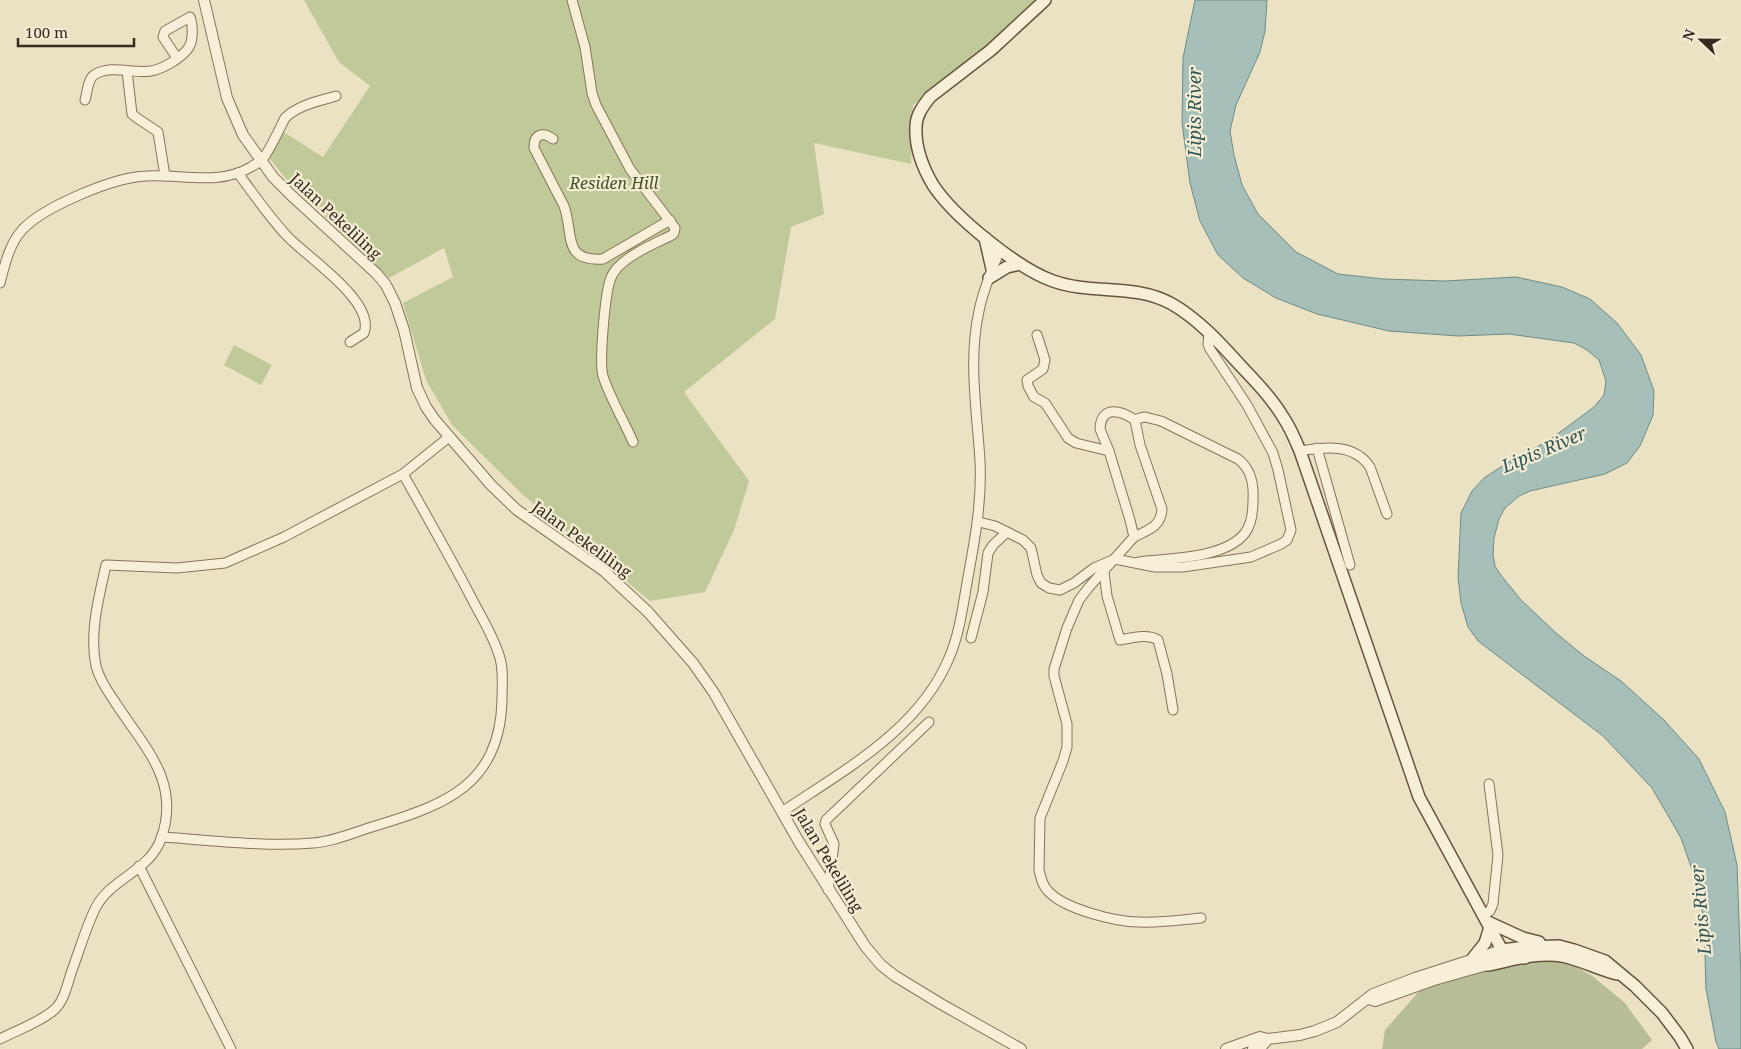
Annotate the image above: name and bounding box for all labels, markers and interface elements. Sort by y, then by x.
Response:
scale bar [18,15,134,47]
north arrow [1676,15,1726,65]
text: 100 m [25,22,68,42]
text: N [1678,26,1699,44]
water label: Lipis River [1182,66,1206,158]
street label: Jalan Pekeliling [285,167,387,265]
park label: Residen Hill [569,172,659,194]
water label: Lipis River [1497,420,1590,478]
street label: Jalan Pekeliling [527,495,637,583]
street label: Jalan Pekeliling [789,803,869,917]
water label: Lipis River [1684,864,1716,957]

